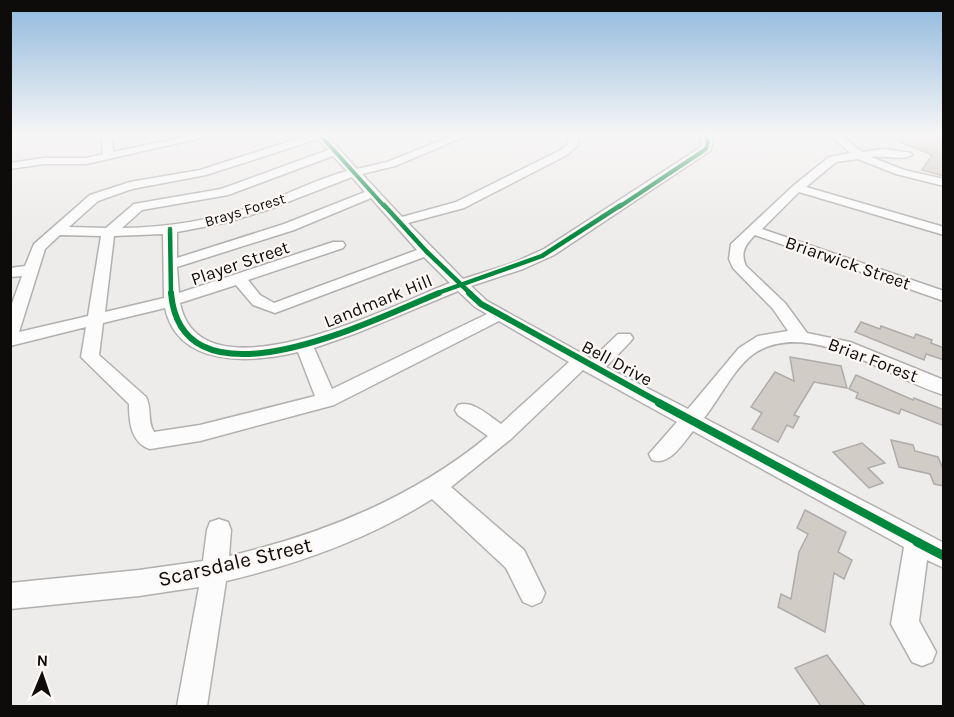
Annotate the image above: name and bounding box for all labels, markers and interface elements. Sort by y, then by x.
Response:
street label: Brays Forest [202,189,288,231]
street label: Briarwick Street [782,231,914,295]
street label: Player Street [188,236,292,290]
street label: Landmark Hill [321,269,435,333]
street label: Briar Forest [825,333,921,387]
street label: Bell Drive [578,335,656,391]
street label: Scarsdale Street [156,533,314,591]
north arrow [12,645,72,705]
text: N [36,651,49,670]

